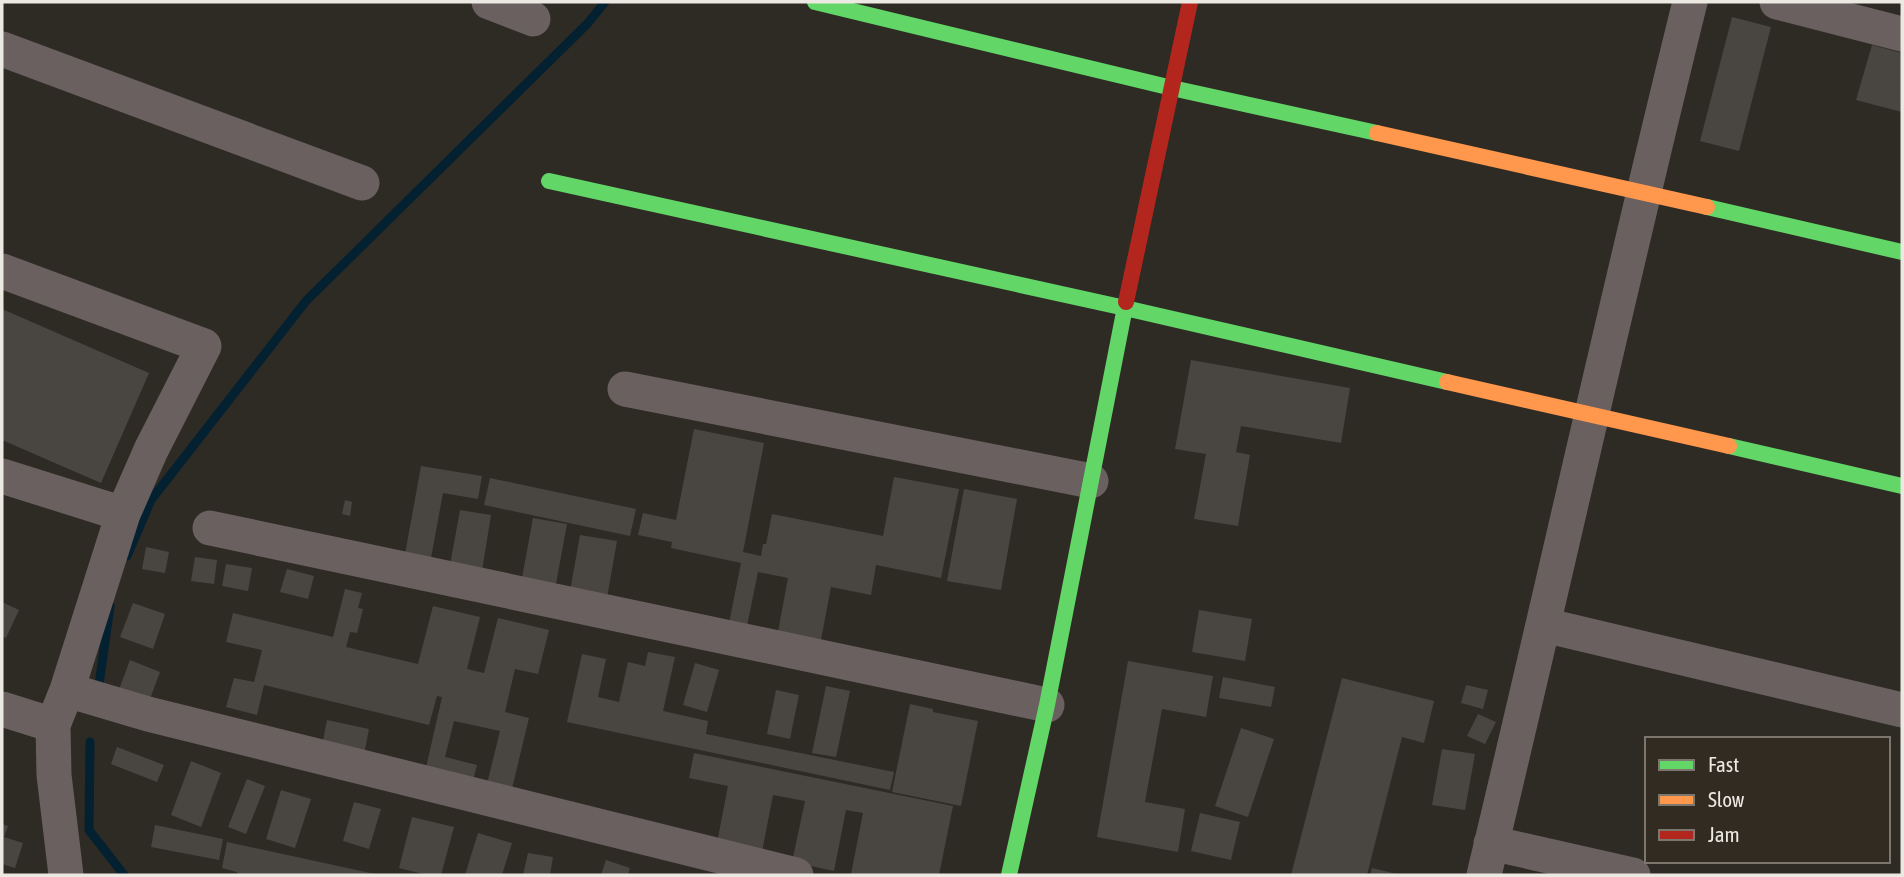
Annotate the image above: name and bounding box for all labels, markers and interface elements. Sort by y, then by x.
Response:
legend [1645,737,1890,863]
text: Fast [1708,752,1739,776]
text: Slow [1708,787,1745,811]
text: Jam [1708,822,1740,846]

